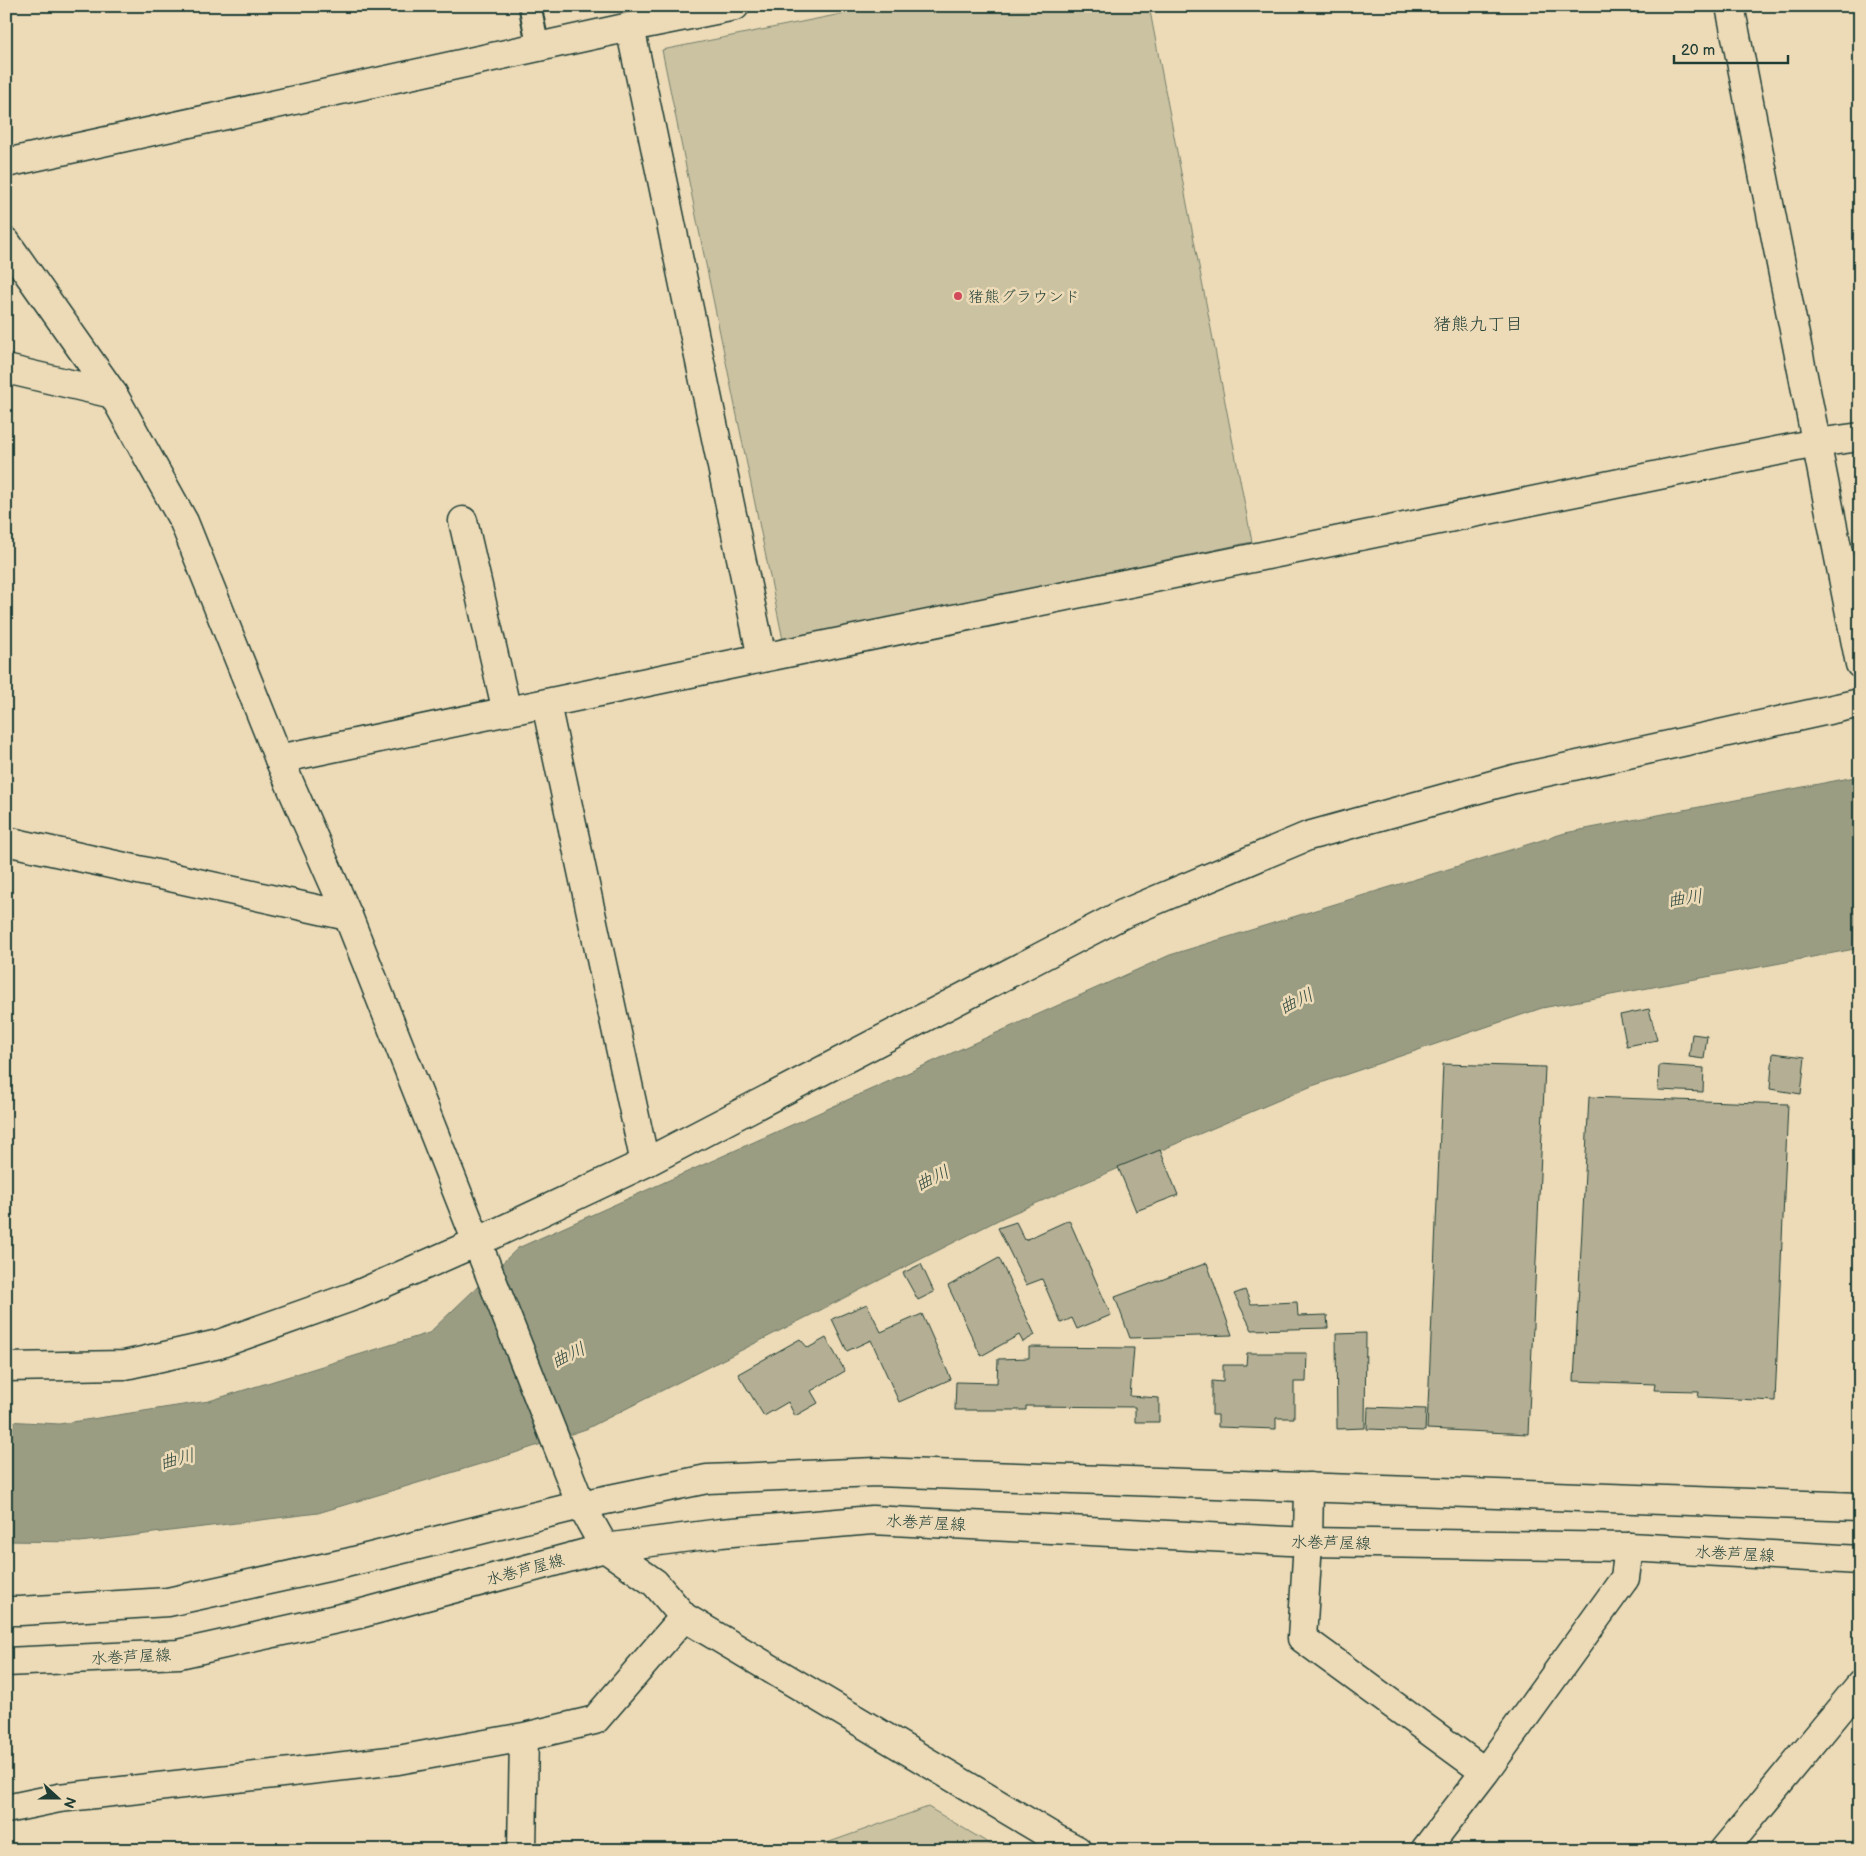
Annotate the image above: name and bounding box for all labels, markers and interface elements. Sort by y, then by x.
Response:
scale bar [1674,32,1787,64]
text: 20 m [1681,41,1715,60]
place label: 猪熊グラウンド [968,288,1080,307]
marker: 猪熊グラウンド [952,290,964,302]
district label: 猪熊九丁目 [1433,314,1523,335]
water label: 曲川 [1666,886,1704,911]
water label: 曲川 [1275,984,1317,1019]
water label: 曲川 [911,1161,953,1196]
water label: 曲川 [547,1338,589,1373]
water label: 曲川 [157,1445,197,1474]
street label: 水巻芦屋線 [885,1512,966,1535]
street label: 水巻芦屋線 [1291,1533,1371,1554]
street label: 水巻芦屋線 [1694,1543,1775,1566]
street label: 水巻芦屋線 [484,1551,566,1590]
street label: 水巻芦屋線 [91,1646,172,1669]
north arrow [32,1774,82,1824]
text: N [60,1795,79,1810]

